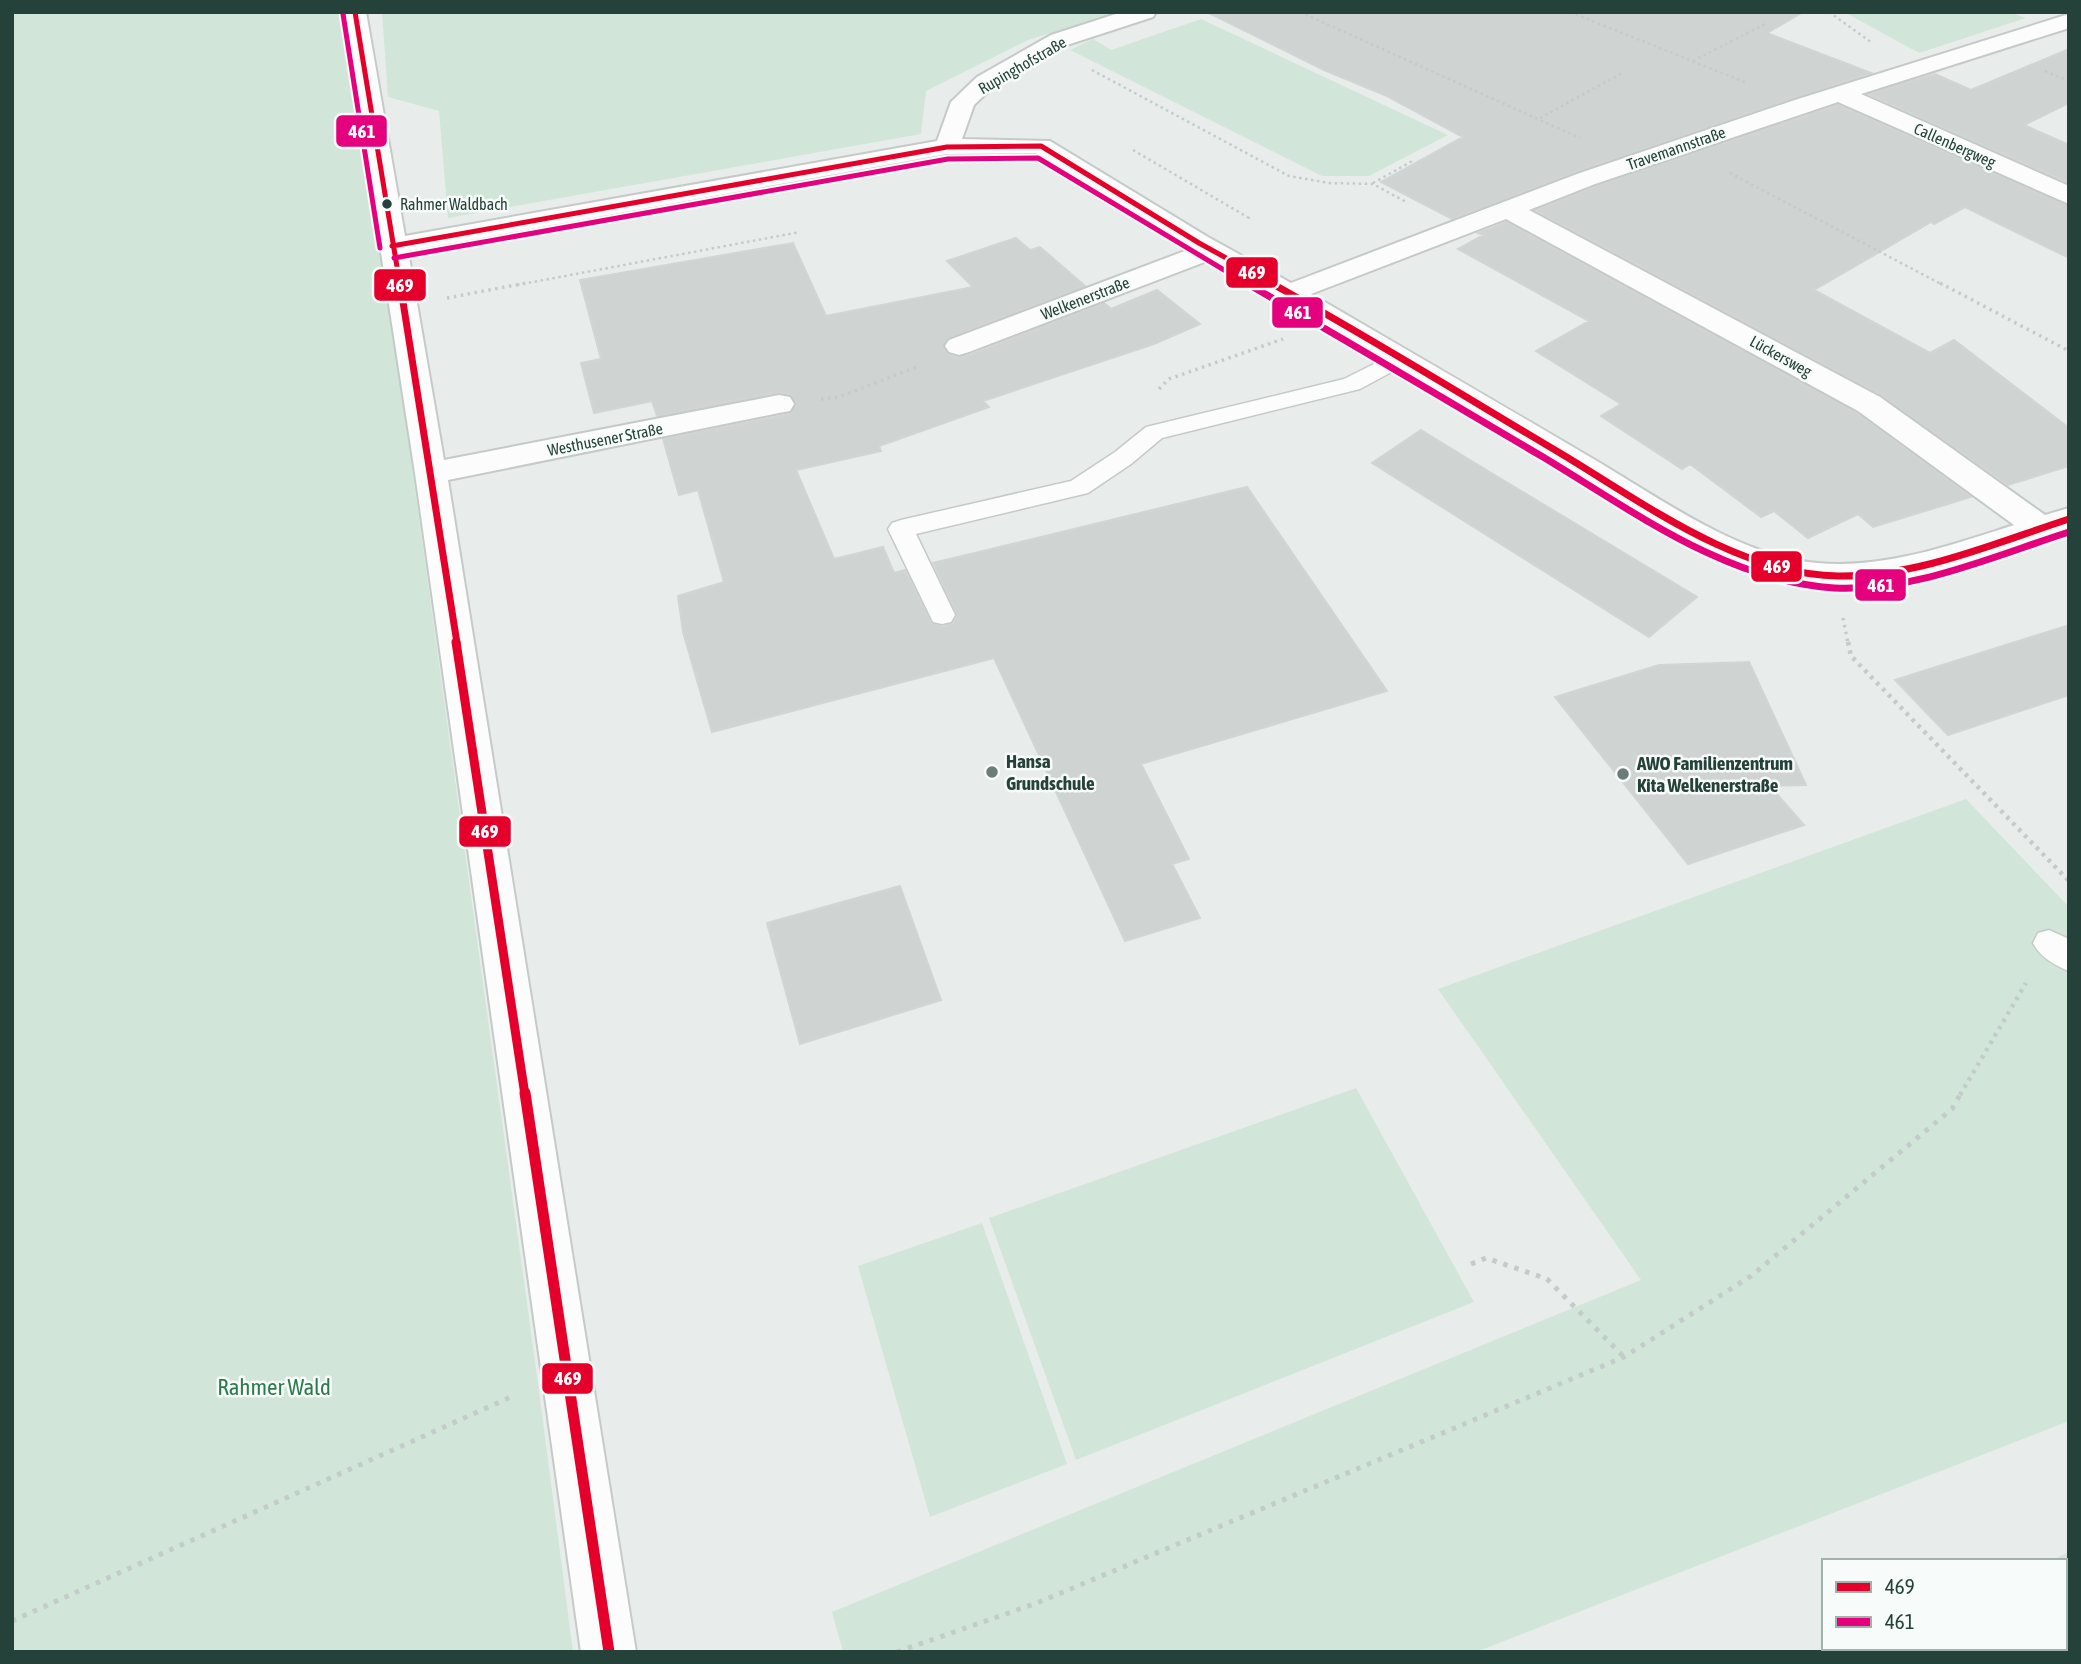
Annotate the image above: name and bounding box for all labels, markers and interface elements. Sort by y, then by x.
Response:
street label: Rupinghofstraße [975,33,1070,98]
line badge: 461 [335,114,388,148]
street label: Callenbergweg [1911,119,1999,172]
text: 461 [348,120,375,142]
street label: Travemannstraße [1624,123,1728,173]
place label: Rahmer Waldbach [400,195,508,213]
marker: Rahmer Waldbach [380,197,394,211]
line badge: 469 [1225,256,1279,289]
text: 469 [1238,261,1265,283]
line badge: 469 [373,268,427,302]
street label: Welkenerstraße [1038,273,1132,323]
text: 469 [386,274,413,296]
line badge: 461 [1271,296,1324,329]
text: 461 [1284,301,1311,323]
street label: Lückersweg [1747,332,1815,381]
street label: Westhusener Straße [546,419,664,459]
line badge: 469 [1750,550,1803,583]
text: 469 [1763,555,1790,577]
line badge: 461 [1854,568,1907,602]
text: 461 [1867,574,1894,596]
place label: Hansa Grundschule [1006,750,1095,794]
place label: AWO Familienzentrum Kita Welkenerstraße [1636,752,1793,796]
marker: Hansa Grundschule [984,764,1000,780]
marker: AWO Familienzentrum Kita Welkenerstraße [1615,766,1631,782]
line badge: 469 [458,815,512,848]
text: 469 [471,820,498,842]
line badge: 469 [541,1362,594,1395]
text: 469 [554,1367,581,1389]
park label: Rahmer Wald [217,1374,331,1400]
legend [1822,1559,2067,1650]
text: 469 [1885,1574,1915,1598]
text: 461 [1885,1609,1915,1633]

